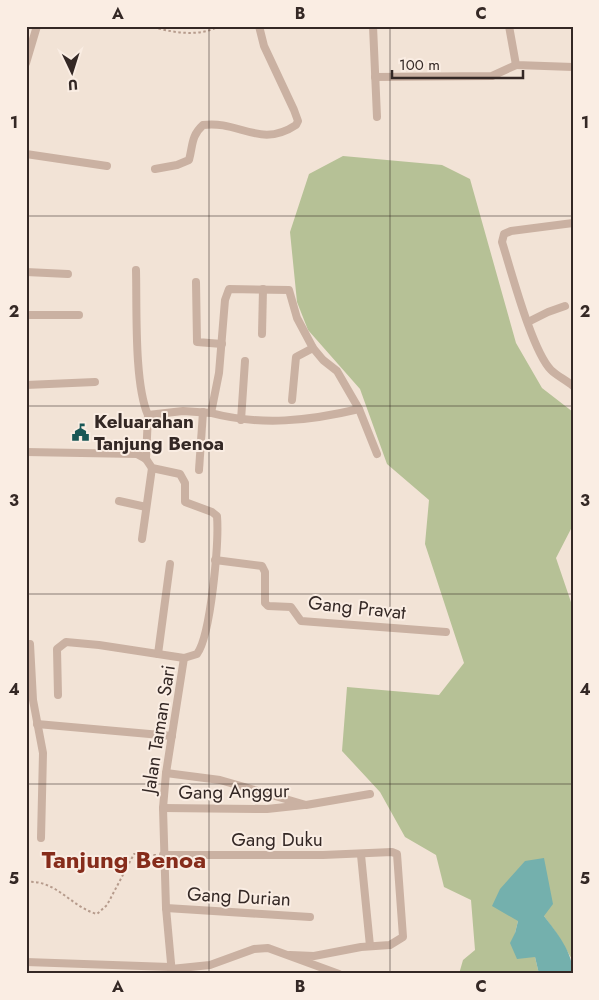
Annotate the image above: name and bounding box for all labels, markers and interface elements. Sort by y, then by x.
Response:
text: A [111,2,124,25]
text: B [295,2,305,25]
text: C [475,2,487,25]
north arrow [48,48,98,98]
scale bar [392,48,523,80]
text: 100 m [399,54,440,76]
text: U [67,75,79,95]
text: 1 [10,111,18,134]
text: 1 [581,111,589,134]
text: 2 [9,300,19,323]
text: 2 [580,300,590,323]
place label: Keluarahan Tanjung Benoa [94,408,224,457]
public building icon: Keluarahan Tanjung Benoa [70,422,90,442]
text: 3 [9,489,19,512]
text: 3 [580,489,590,512]
street label: Gang Pravat [307,589,408,626]
street label: Jalan Taman Sari [135,663,182,798]
text: 4 [8,678,20,701]
text: 4 [579,678,591,701]
street label: Gang Anggur [178,777,290,806]
street label: Gang Duku [231,826,323,853]
district label: Tanjung Benoa [42,842,206,877]
text: 5 [9,867,19,890]
text: 5 [580,867,590,890]
street label: Gang Durian [186,880,292,913]
text: A [111,975,124,998]
text: B [295,975,305,998]
text: C [475,975,487,998]

